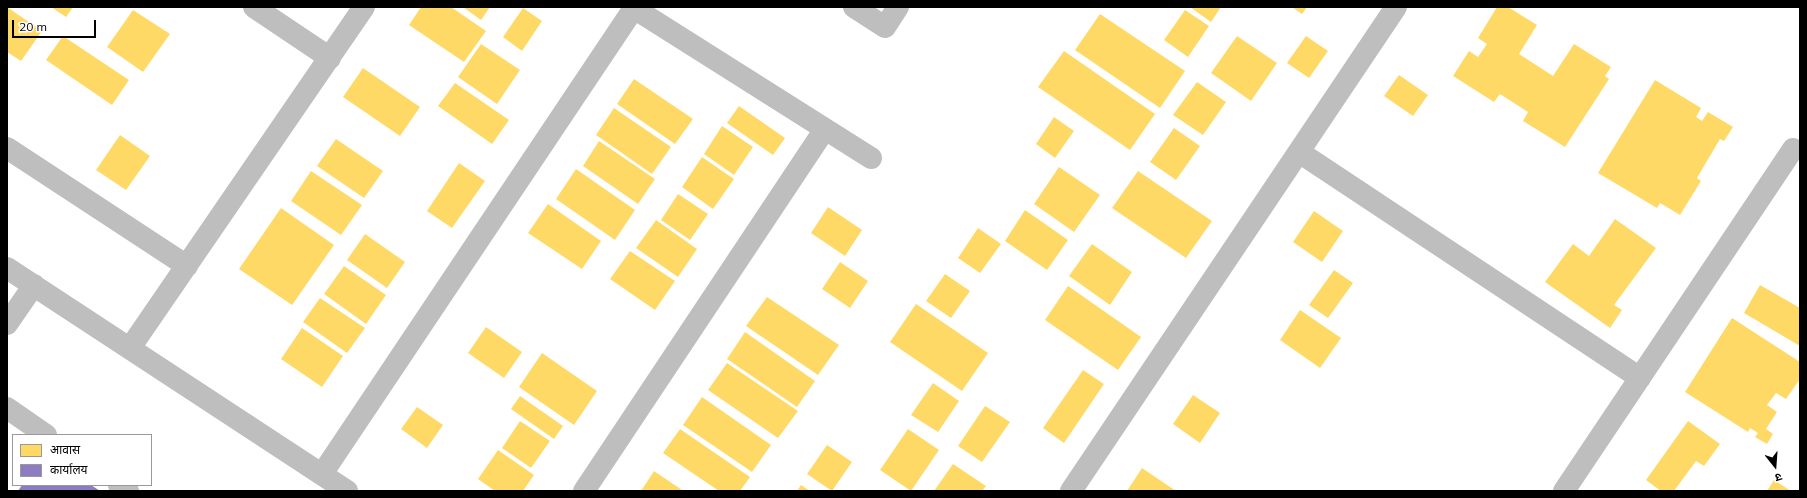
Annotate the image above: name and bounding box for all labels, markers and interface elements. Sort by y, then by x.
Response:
scale bar [14,12,98,38]
text: 20 m [19,19,47,34]
legend [12,434,152,486]
text: आवास [50,442,80,457]
north arrow [1755,446,1795,486]
text: कार्यालय [50,462,88,477]
text: उ [1773,470,1784,485]

